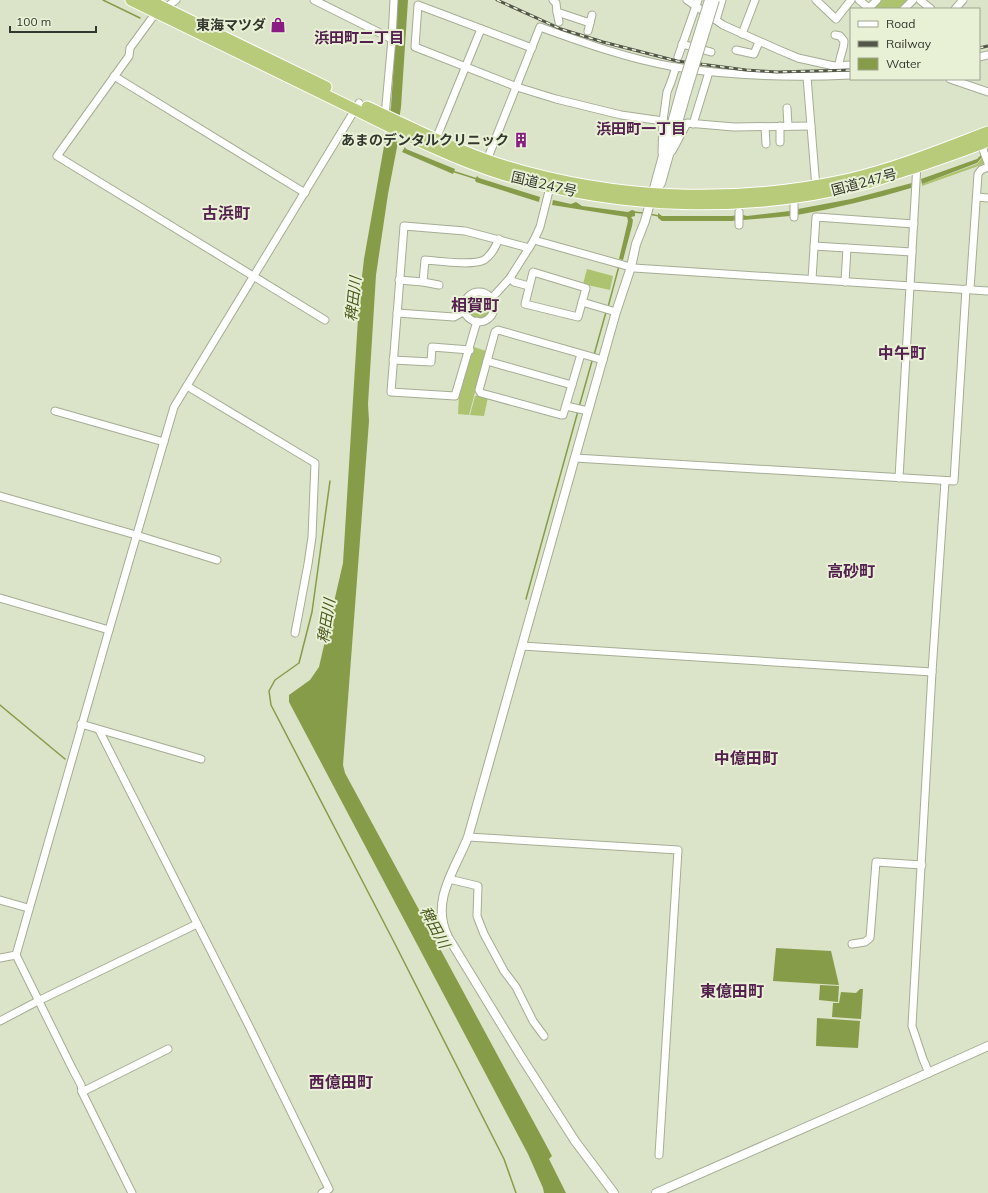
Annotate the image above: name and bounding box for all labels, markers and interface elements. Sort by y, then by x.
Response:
scale bar [10,8,96,34]
legend [850,8,980,80]
text: 100 m [16,14,51,29]
place label: 東海マツダ [196,16,266,34]
shop icon: 東海マツダ [269,16,287,34]
text: Road [886,16,915,31]
district label: 浜田町二丁目 [314,28,404,47]
text: Railway [886,36,932,51]
text: Water [886,56,922,71]
district label: 浜田町一丁目 [596,119,686,138]
place label: あまのデンタルクリニック [341,131,509,149]
building icon: あまのデンタルクリニック [512,131,530,149]
street label: 国道247号 [829,165,899,199]
street label: 国道247号 [509,168,579,200]
district label: 古浜町 [202,203,250,223]
water label: 稗田川 [341,274,365,322]
district label: 相賀町 [451,295,499,315]
district label: 中午町 [878,343,926,363]
district label: 高砂町 [827,561,875,581]
water label: 稗田川 [313,595,339,645]
district label: 中億田町 [714,748,778,768]
water label: 稗田川 [416,903,455,953]
district label: 東億田町 [700,981,764,1001]
district label: 西億田町 [309,1072,373,1092]

